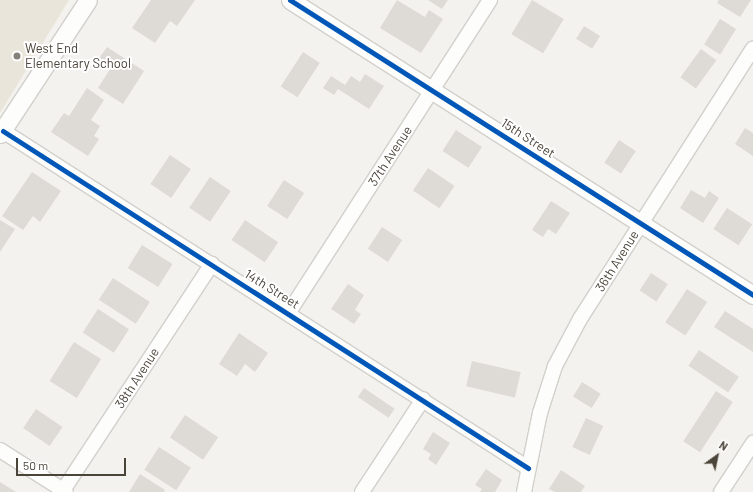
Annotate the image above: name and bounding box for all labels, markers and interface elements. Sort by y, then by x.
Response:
place label: West End Elementary School [25,41,131,72]
marker: West End Elementary School [12,51,22,61]
street label: 15th Street [498,115,558,161]
street label: 37th Avenue [365,123,415,189]
street label: 36th Avenue [592,228,642,294]
street label: 14th Street [242,266,302,312]
street label: 38th Avenue [112,345,162,411]
north arrow [697,436,737,476]
text: N [717,438,730,453]
scale bar [18,450,128,476]
text: 50 m [23,458,48,472]

